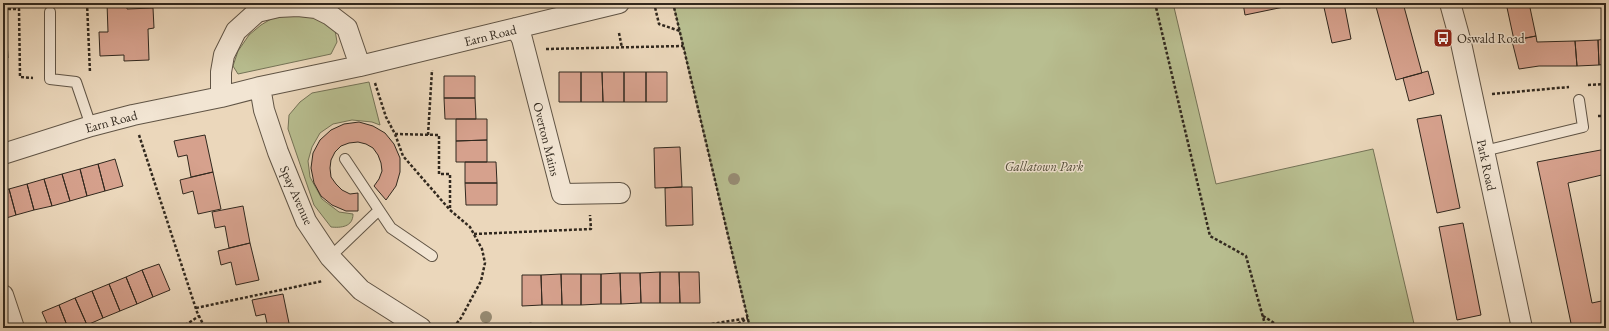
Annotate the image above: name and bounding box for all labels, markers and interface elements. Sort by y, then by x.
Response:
street label: Earn Road [462,21,518,50]
bus stop icon: Oswald Road [1432,27,1454,49]
place label: Oswald Road [1457,30,1525,47]
street label: Overton Mains [529,100,564,178]
street label: Earn Road [83,106,139,137]
street label: Park Road [1473,138,1500,193]
park label: Gallatown Park [1005,158,1083,175]
street label: Spay Avenue [276,163,317,228]

